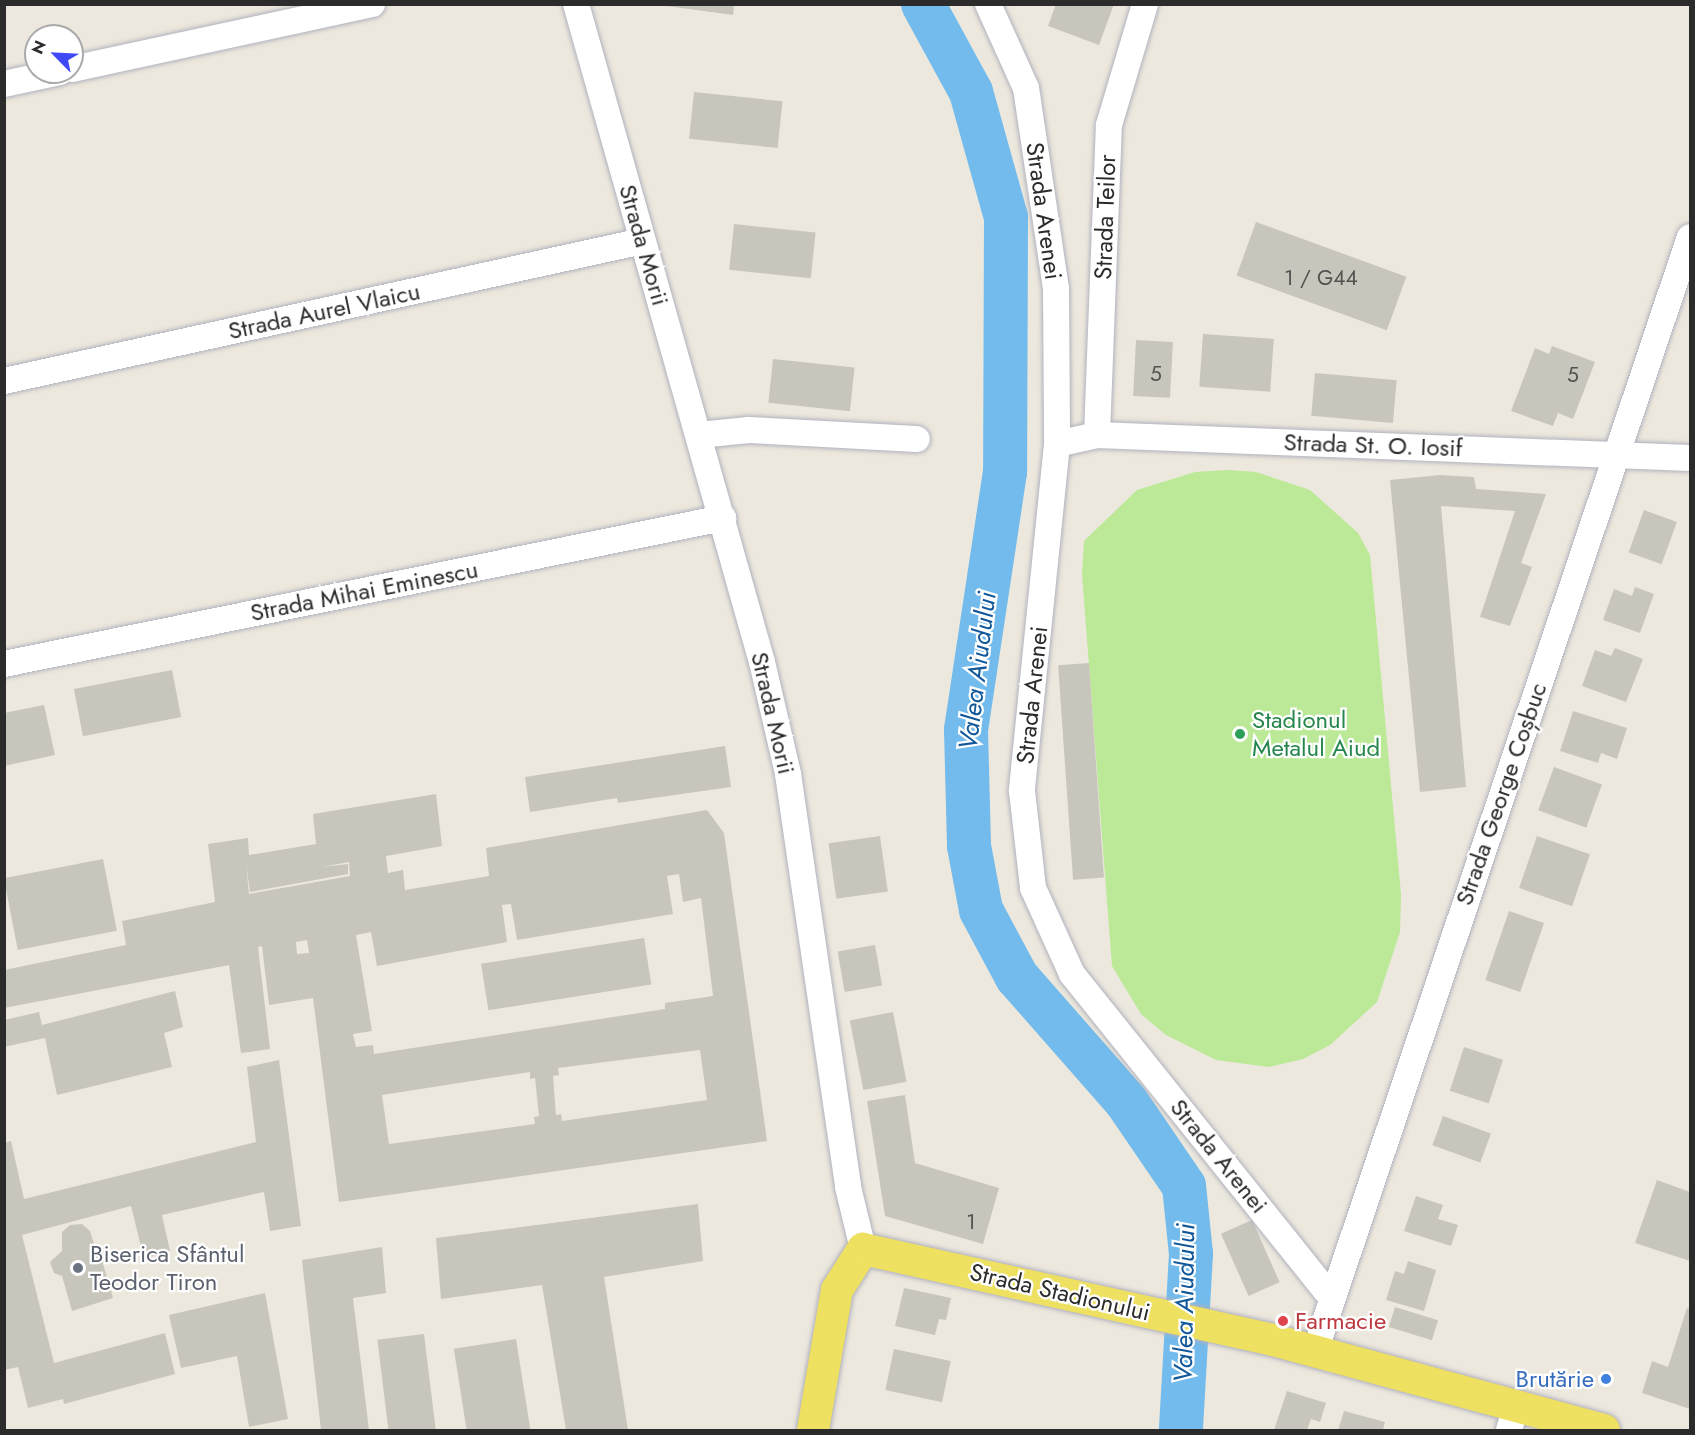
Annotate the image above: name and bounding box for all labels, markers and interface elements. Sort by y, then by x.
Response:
north arrow [24,24,84,84]
text: N [26,37,52,58]
street label: Strada Arenei [1020,140,1068,282]
street label: Strada Teilor [1088,154,1122,280]
street label: Strada Morii [613,181,675,309]
house number: 1 / G44 [1284,265,1358,291]
street label: Strada Aurel Vlaicu [226,277,422,345]
house number: 5 [1150,361,1162,387]
house number: 5 [1567,362,1579,388]
street label: Strada St. O. Iosif [1283,427,1463,463]
street label: Strada Mihai Eminescu [248,555,480,627]
water label: Valea Aiudului [953,590,1003,752]
street label: Strada Arenei [1010,625,1054,765]
street label: Strada Morii [745,649,801,777]
street label: Strada George Coșbuc [1449,679,1553,909]
place label: Stadionul Metalul Aiud [1252,706,1380,762]
marker: Stadionul Metalul Aiud [1233,727,1247,741]
street label: Strada Arenei [1164,1093,1274,1219]
house number: 1 [966,1209,976,1235]
water label: Valea Aiudului [1168,1223,1202,1383]
place label: Biserica Sfântul Teodor Tiron [90,1240,244,1296]
street label: Strada Stadionului [967,1257,1153,1327]
marker: Biserica Sfântul Teodor Tiron [71,1261,85,1275]
place label: Farmacie [1295,1307,1386,1335]
marker: Farmacie [1276,1314,1290,1328]
place label: Brutărie [1516,1365,1594,1393]
marker: Brutărie [1599,1372,1613,1386]

